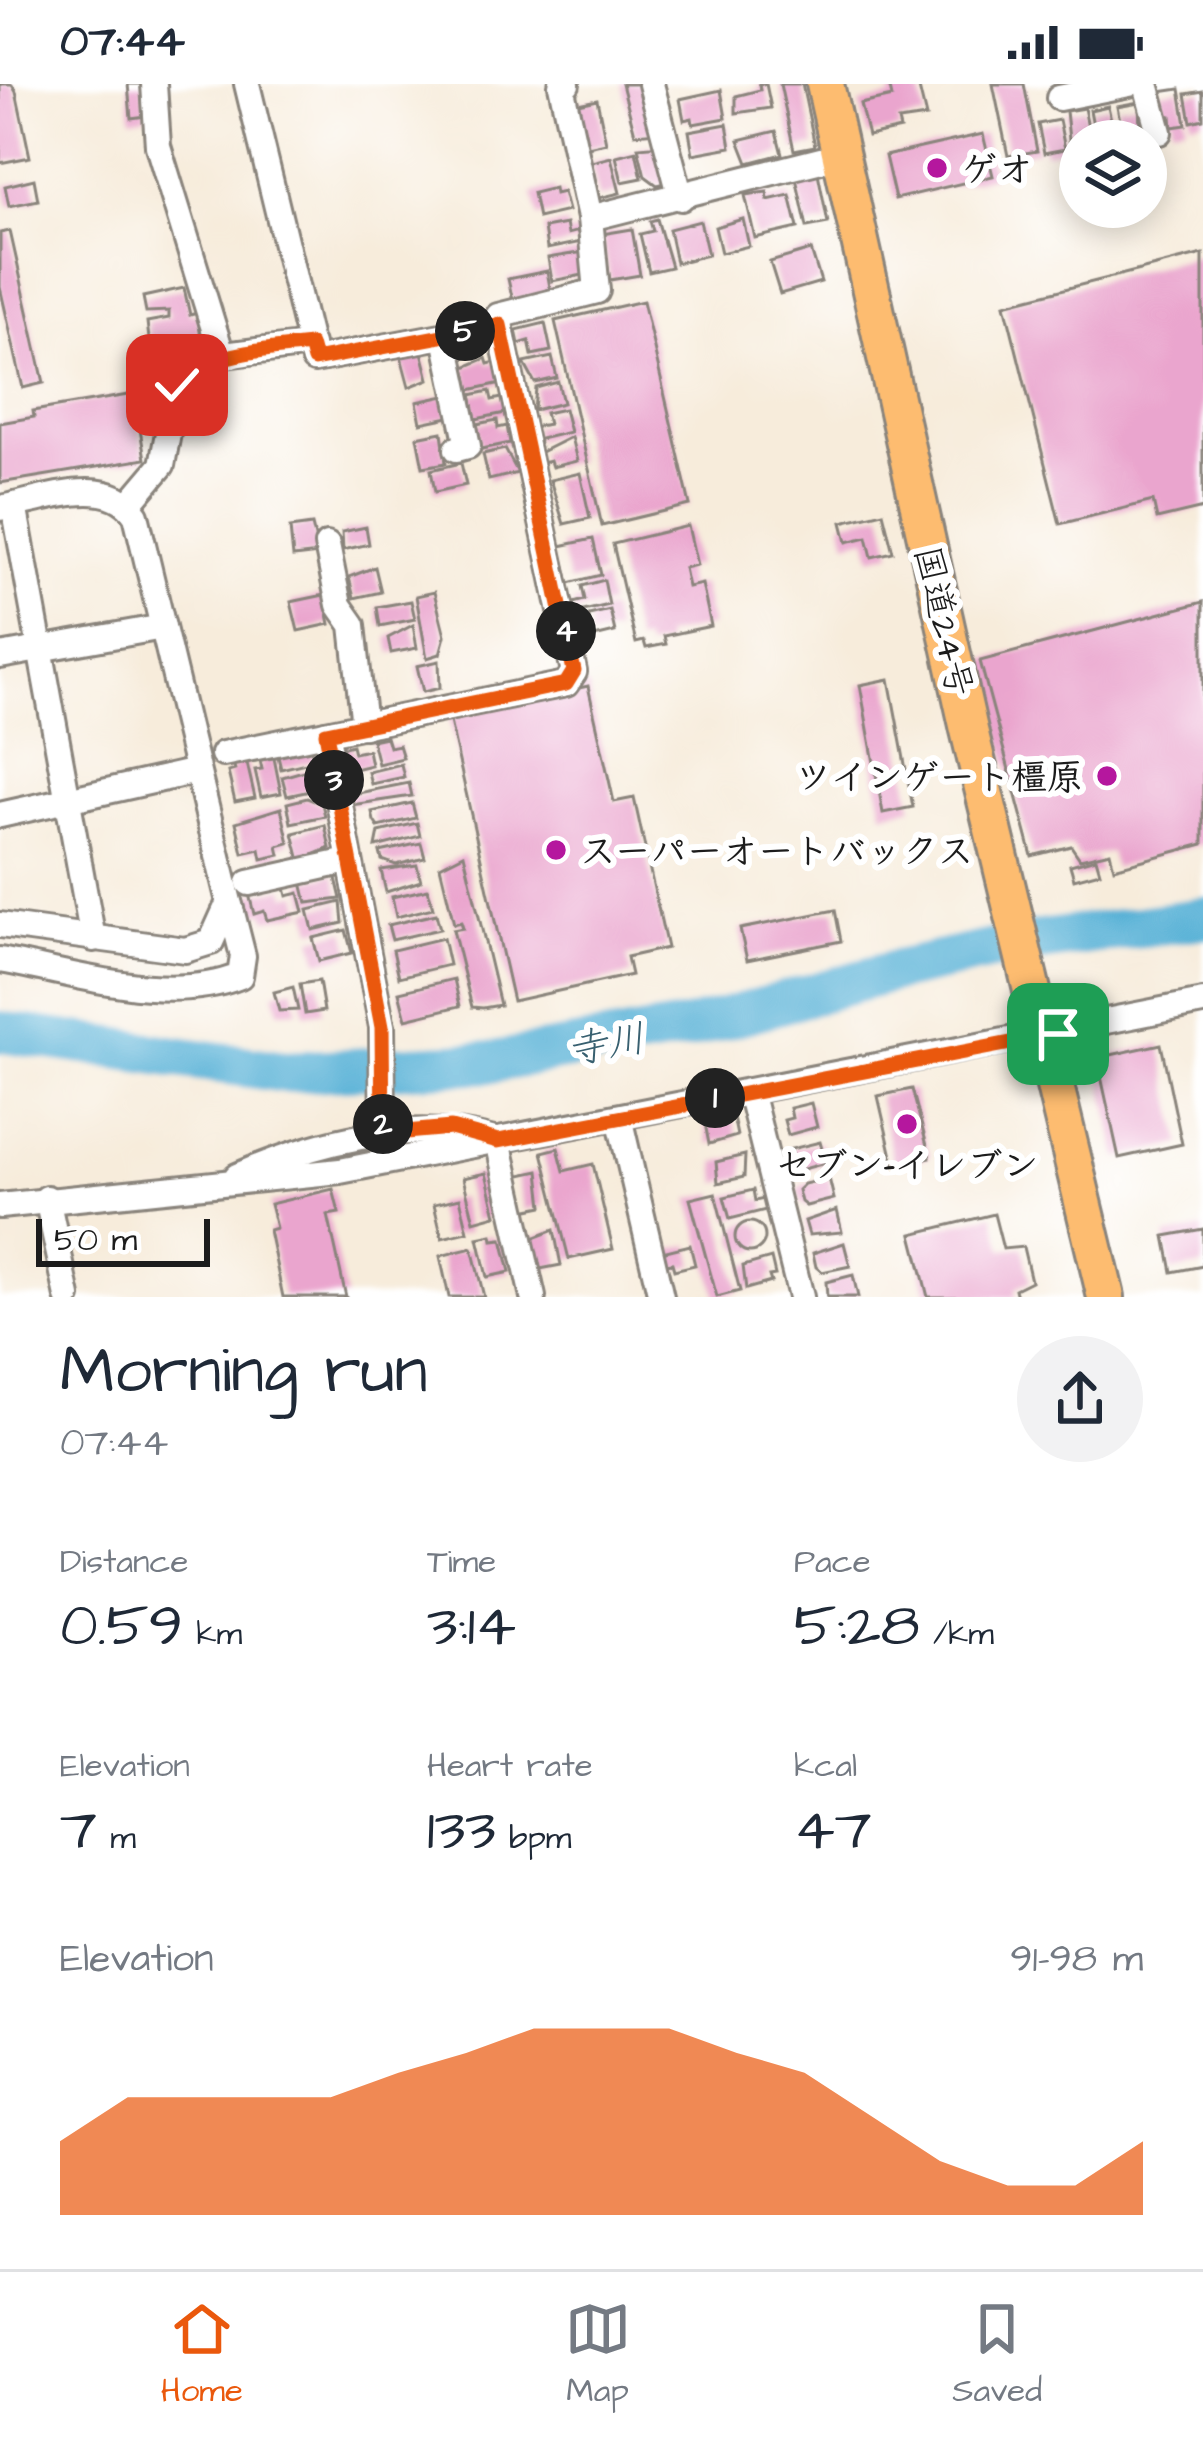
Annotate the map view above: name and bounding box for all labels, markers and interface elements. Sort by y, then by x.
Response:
text: 07:44 [60,11,185,73]
map controls [1059,120,1167,228]
button: layers [1059,120,1167,228]
place label: ゲオ [961,145,1033,196]
marker: ゲオ [924,155,950,181]
pin: 5 [435,301,495,361]
text: 5 [453,308,477,354]
pin [126,334,228,436]
icon: check [144,352,210,418]
street label: 国道24号 [900,541,985,702]
pin: 4 [536,601,596,661]
text: 4 [555,608,577,654]
pin: 3 [304,750,364,810]
place label: ツインゲート橿原 [795,753,1083,804]
text: 3 [326,757,342,803]
marker: ツインゲート橿原 [1094,763,1120,789]
place label: スーパーオートバックス [580,827,974,878]
marker: スーパーオートバックス [543,837,569,863]
pin [1007,983,1109,1085]
icon: arrive [1025,1001,1091,1067]
water label: 寺川 [563,1013,650,1079]
pin: 1 [685,1068,745,1128]
text: 1 [713,1075,717,1121]
pin: 2 [353,1094,413,1154]
text: 2 [374,1101,392,1147]
marker: セブン-イレブン [894,1111,920,1137]
place label: セブン-イレブン [775,1141,1039,1192]
scale bar [36,1213,210,1266]
text: 50 m [54,1217,137,1263]
text: Morning run [60,1326,428,1418]
button: share [1017,1336,1143,1462]
text: 07:44 [60,1417,168,1471]
text: Distance [60,1539,188,1585]
text: Time [427,1539,496,1585]
text: Pace [794,1539,871,1585]
text: 0.59 [60,1585,183,1668]
text: 3:14 [427,1585,516,1668]
text: 5:28 [794,1585,920,1668]
text: km [183,1611,242,1657]
text: /km [920,1611,994,1657]
text: Elevation [60,1743,190,1789]
text: Heart rate [427,1743,593,1789]
text: kcal [794,1743,857,1789]
text: 7 [60,1789,97,1872]
text: 133 [427,1789,496,1872]
text: 47 [794,1789,872,1872]
text: m [97,1815,136,1861]
text: bpm [496,1815,572,1861]
text: Elevation [60,1933,214,1987]
text: 91–98 m [1010,1933,1143,1987]
tab: Home [161,2296,243,2414]
tab: Map [565,2296,631,2414]
tab: Saved [952,2296,1042,2414]

